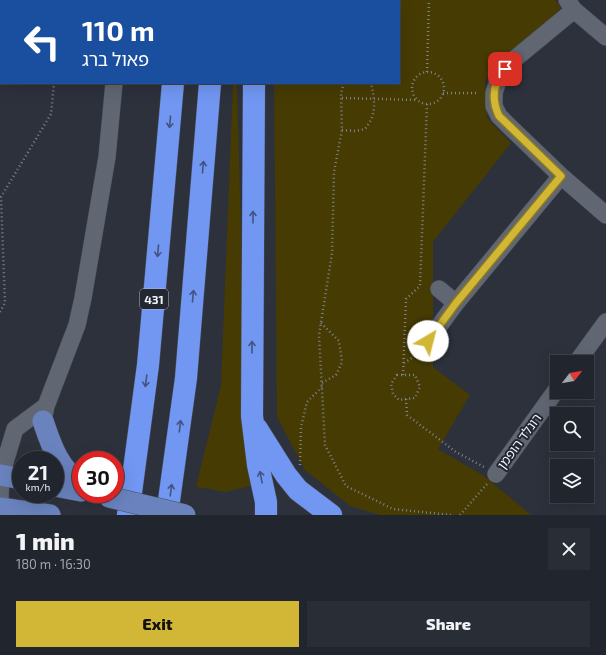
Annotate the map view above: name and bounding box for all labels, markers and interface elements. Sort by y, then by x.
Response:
text: 110 m [82,13,155,47]
icon: left [16,16,68,68]
text: פאול ברג [82,48,149,70]
pin [488,52,522,86]
icon: arrive [494,58,516,80]
one-way arrow [166,115,173,128]
one-way arrow [200,161,207,174]
one-way arrow [249,211,257,224]
one-way arrow [155,244,162,257]
road number: 431 [140,289,168,309]
one-way arrow [189,290,196,303]
position arrow [407,320,449,362]
one-way arrow [248,341,256,354]
north arrow [550,355,594,399]
map controls [550,355,594,503]
one-way arrow [142,374,150,387]
button: search [550,407,594,451]
street label: רונלד הופמן [493,410,545,472]
one-way arrow [176,419,184,432]
speed limit sign: 30 [72,451,124,503]
button: layers [550,459,594,503]
text: 21 [28,460,48,484]
one-way arrow [256,470,264,483]
text: km/h [26,481,50,493]
one-way arrow [167,484,175,497]
text: 1 min [16,526,75,555]
button: close [548,528,590,570]
text: 180 m · 16:30 [16,556,91,572]
button: Exit [16,601,299,647]
button: Share [307,601,590,647]

